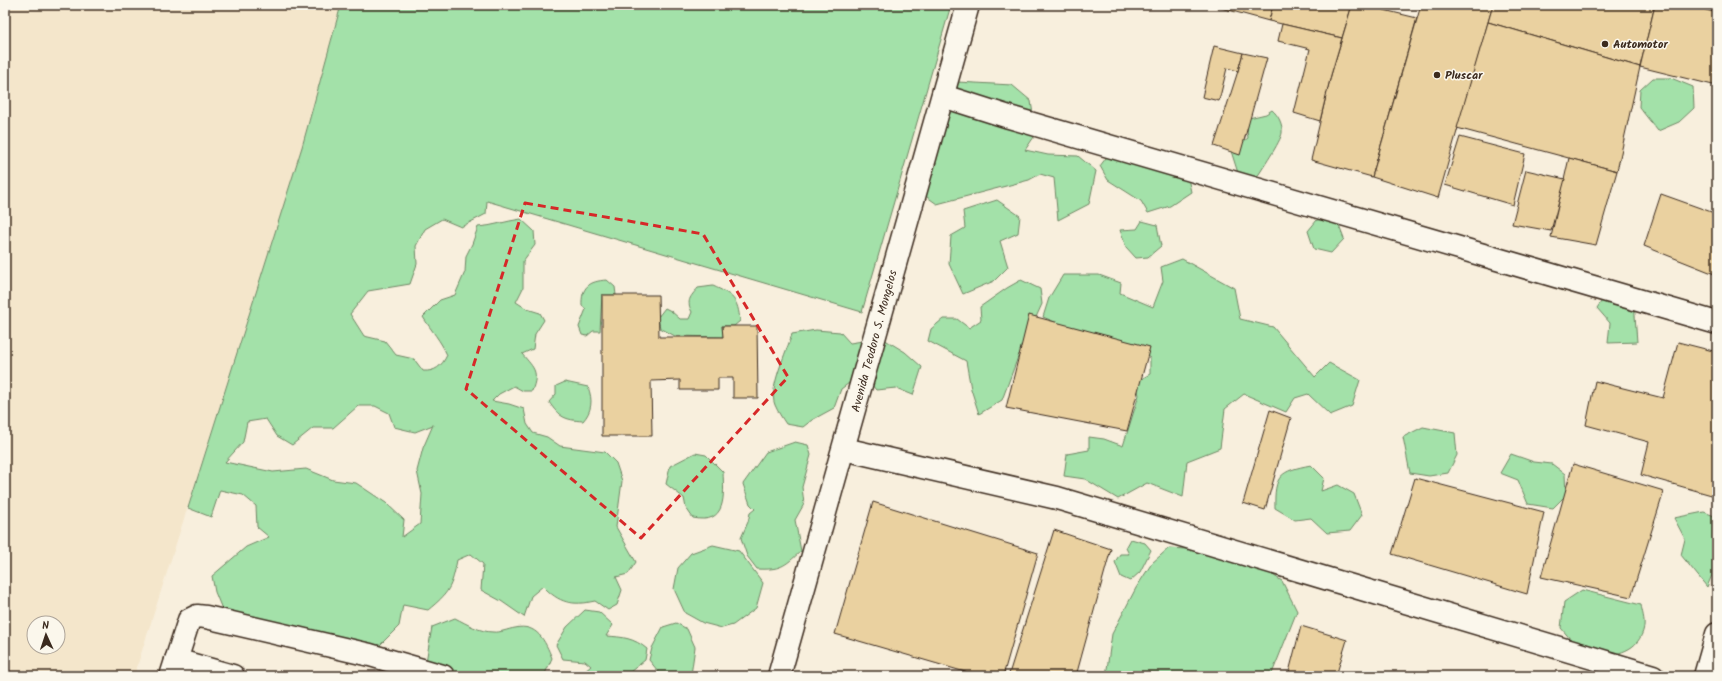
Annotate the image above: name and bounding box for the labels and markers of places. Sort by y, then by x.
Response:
place label: Automotor [1613,35,1668,54]
marker: Automotor [1600,39,1610,49]
place label: Pluscar [1445,66,1483,85]
marker: Pluscar [1432,70,1442,80]

